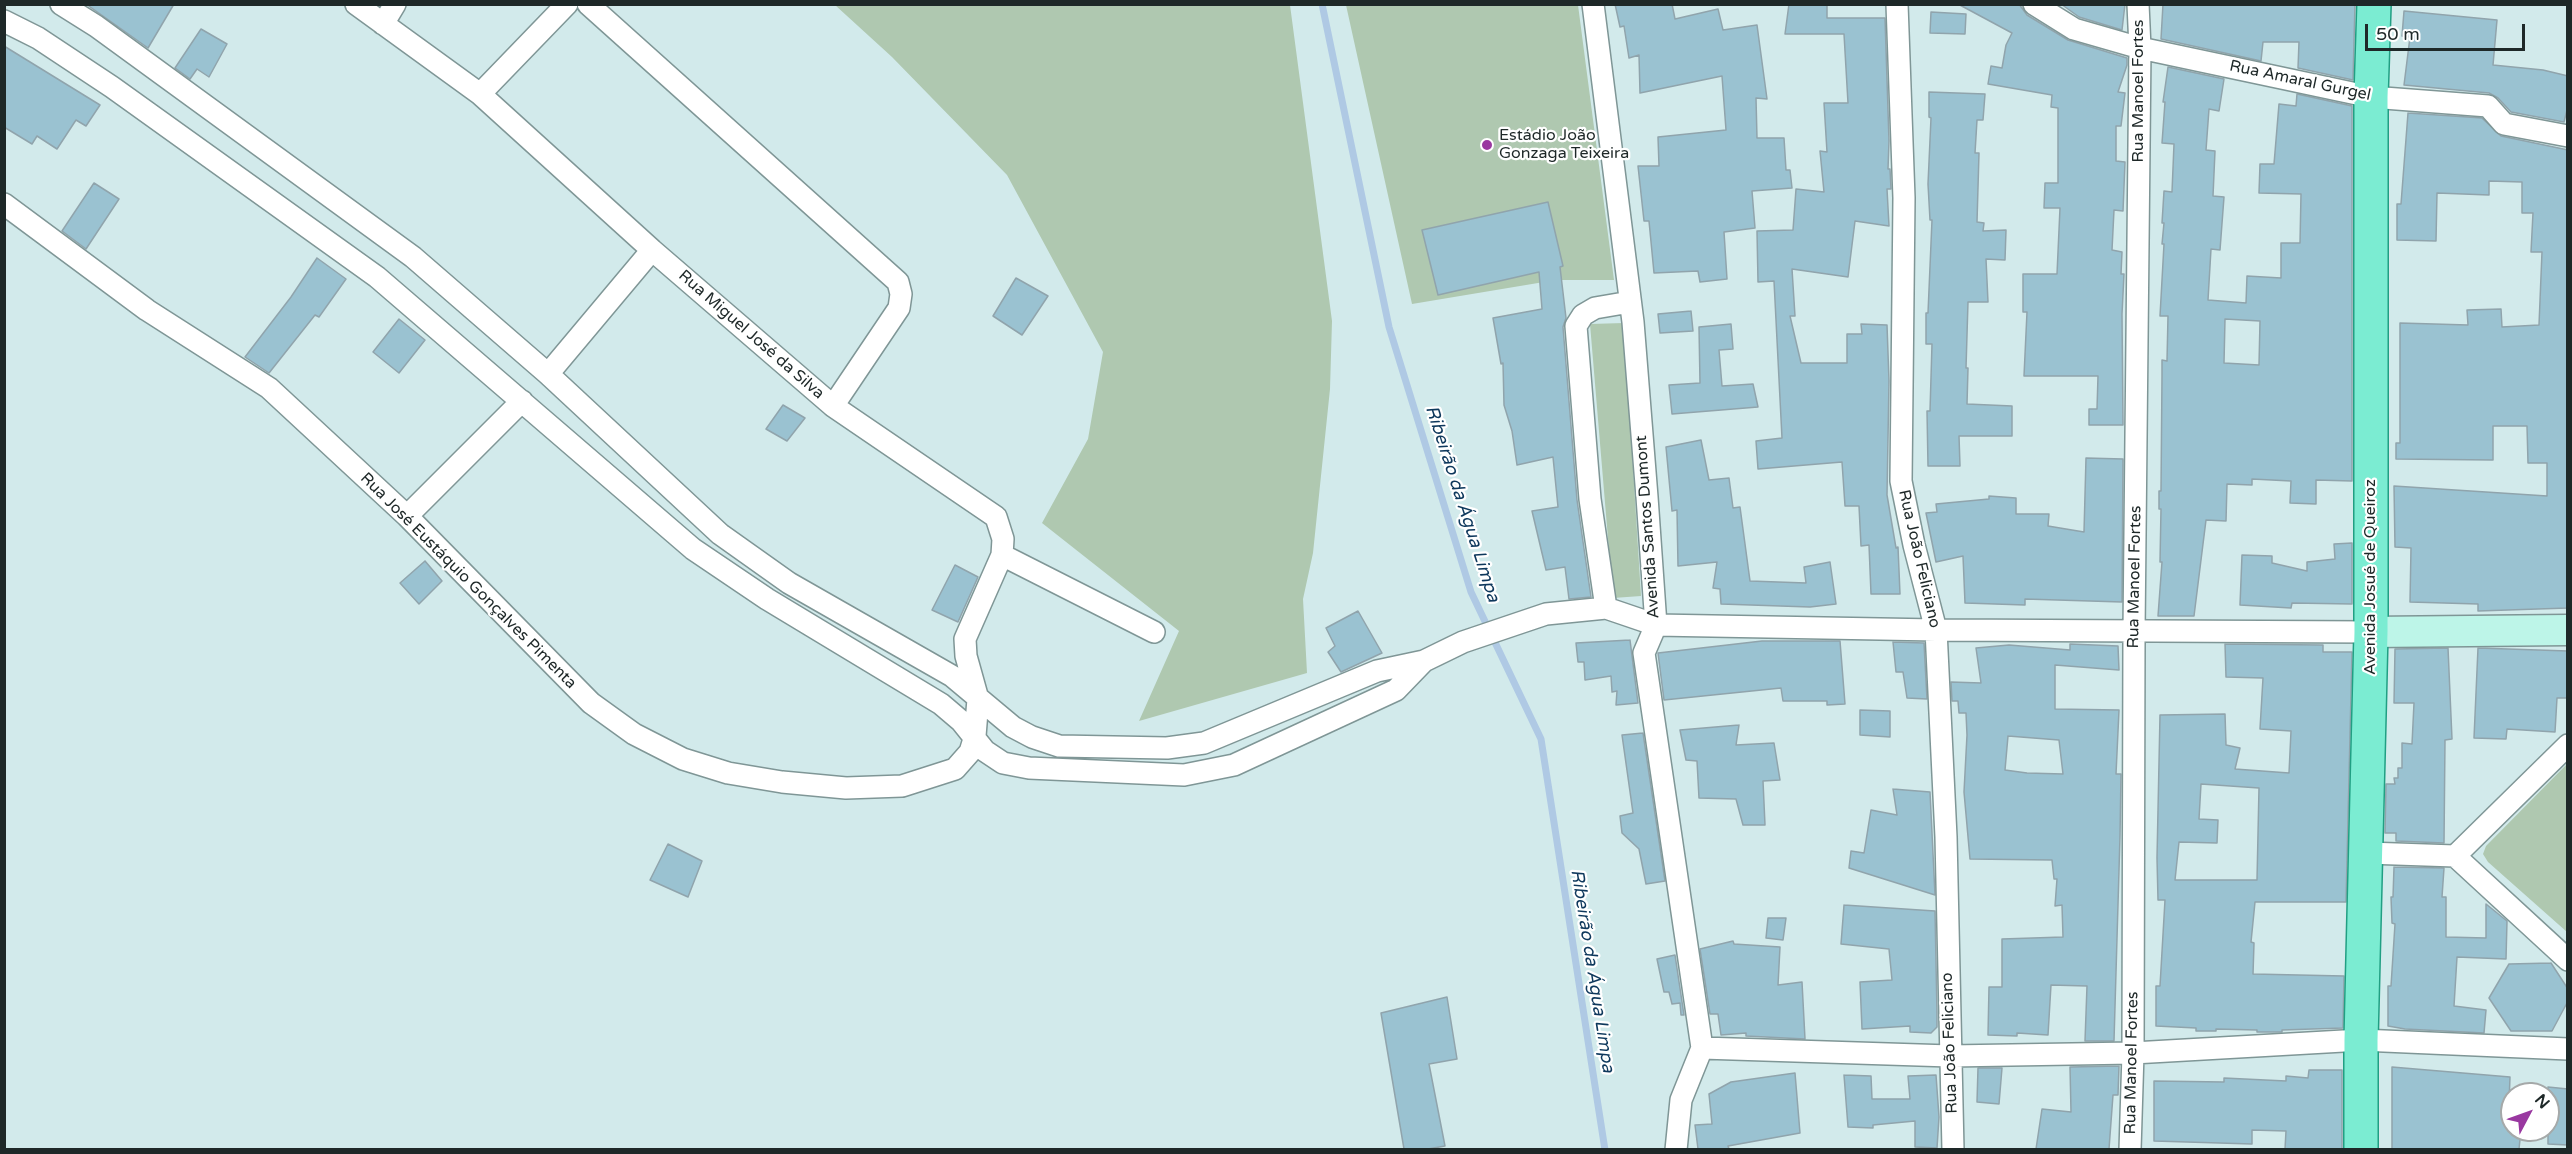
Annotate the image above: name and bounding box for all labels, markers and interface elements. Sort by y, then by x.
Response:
scale bar [2368,12,2528,50]
street label: Rua Manoel Fortes [2129,19,2149,163]
text: 50 m [2376,23,2420,45]
street label: Rua Amaral Gurgel [2228,57,2372,105]
place label: Estádio João Gonzaga Teixeira [1499,126,1629,164]
marker: Estádio João Gonzaga Teixeira [1480,138,1494,152]
street label: Rua Miguel José da Silva [674,266,828,404]
water label: Ribeirão da Água Limpa [1420,403,1504,605]
street label: Avenida Santos Dumont [1632,435,1664,619]
street label: Rua José Eustáquio Gonçalves Pimenta [356,469,580,693]
street label: Avenida Josué de Queiroz [2361,479,2381,675]
street label: Rua João Feliciano [1894,488,1944,630]
street label: Rua Manoel Fortes [2124,505,2146,649]
water label: Ribeirão da Água Limpa [1565,868,1619,1074]
street label: Rua João Feliciano [1938,972,1962,1114]
street label: Rua Manoel Fortes [2121,991,2143,1135]
north arrow [2500,1082,2560,1142]
text: N [2530,1090,2554,1113]

